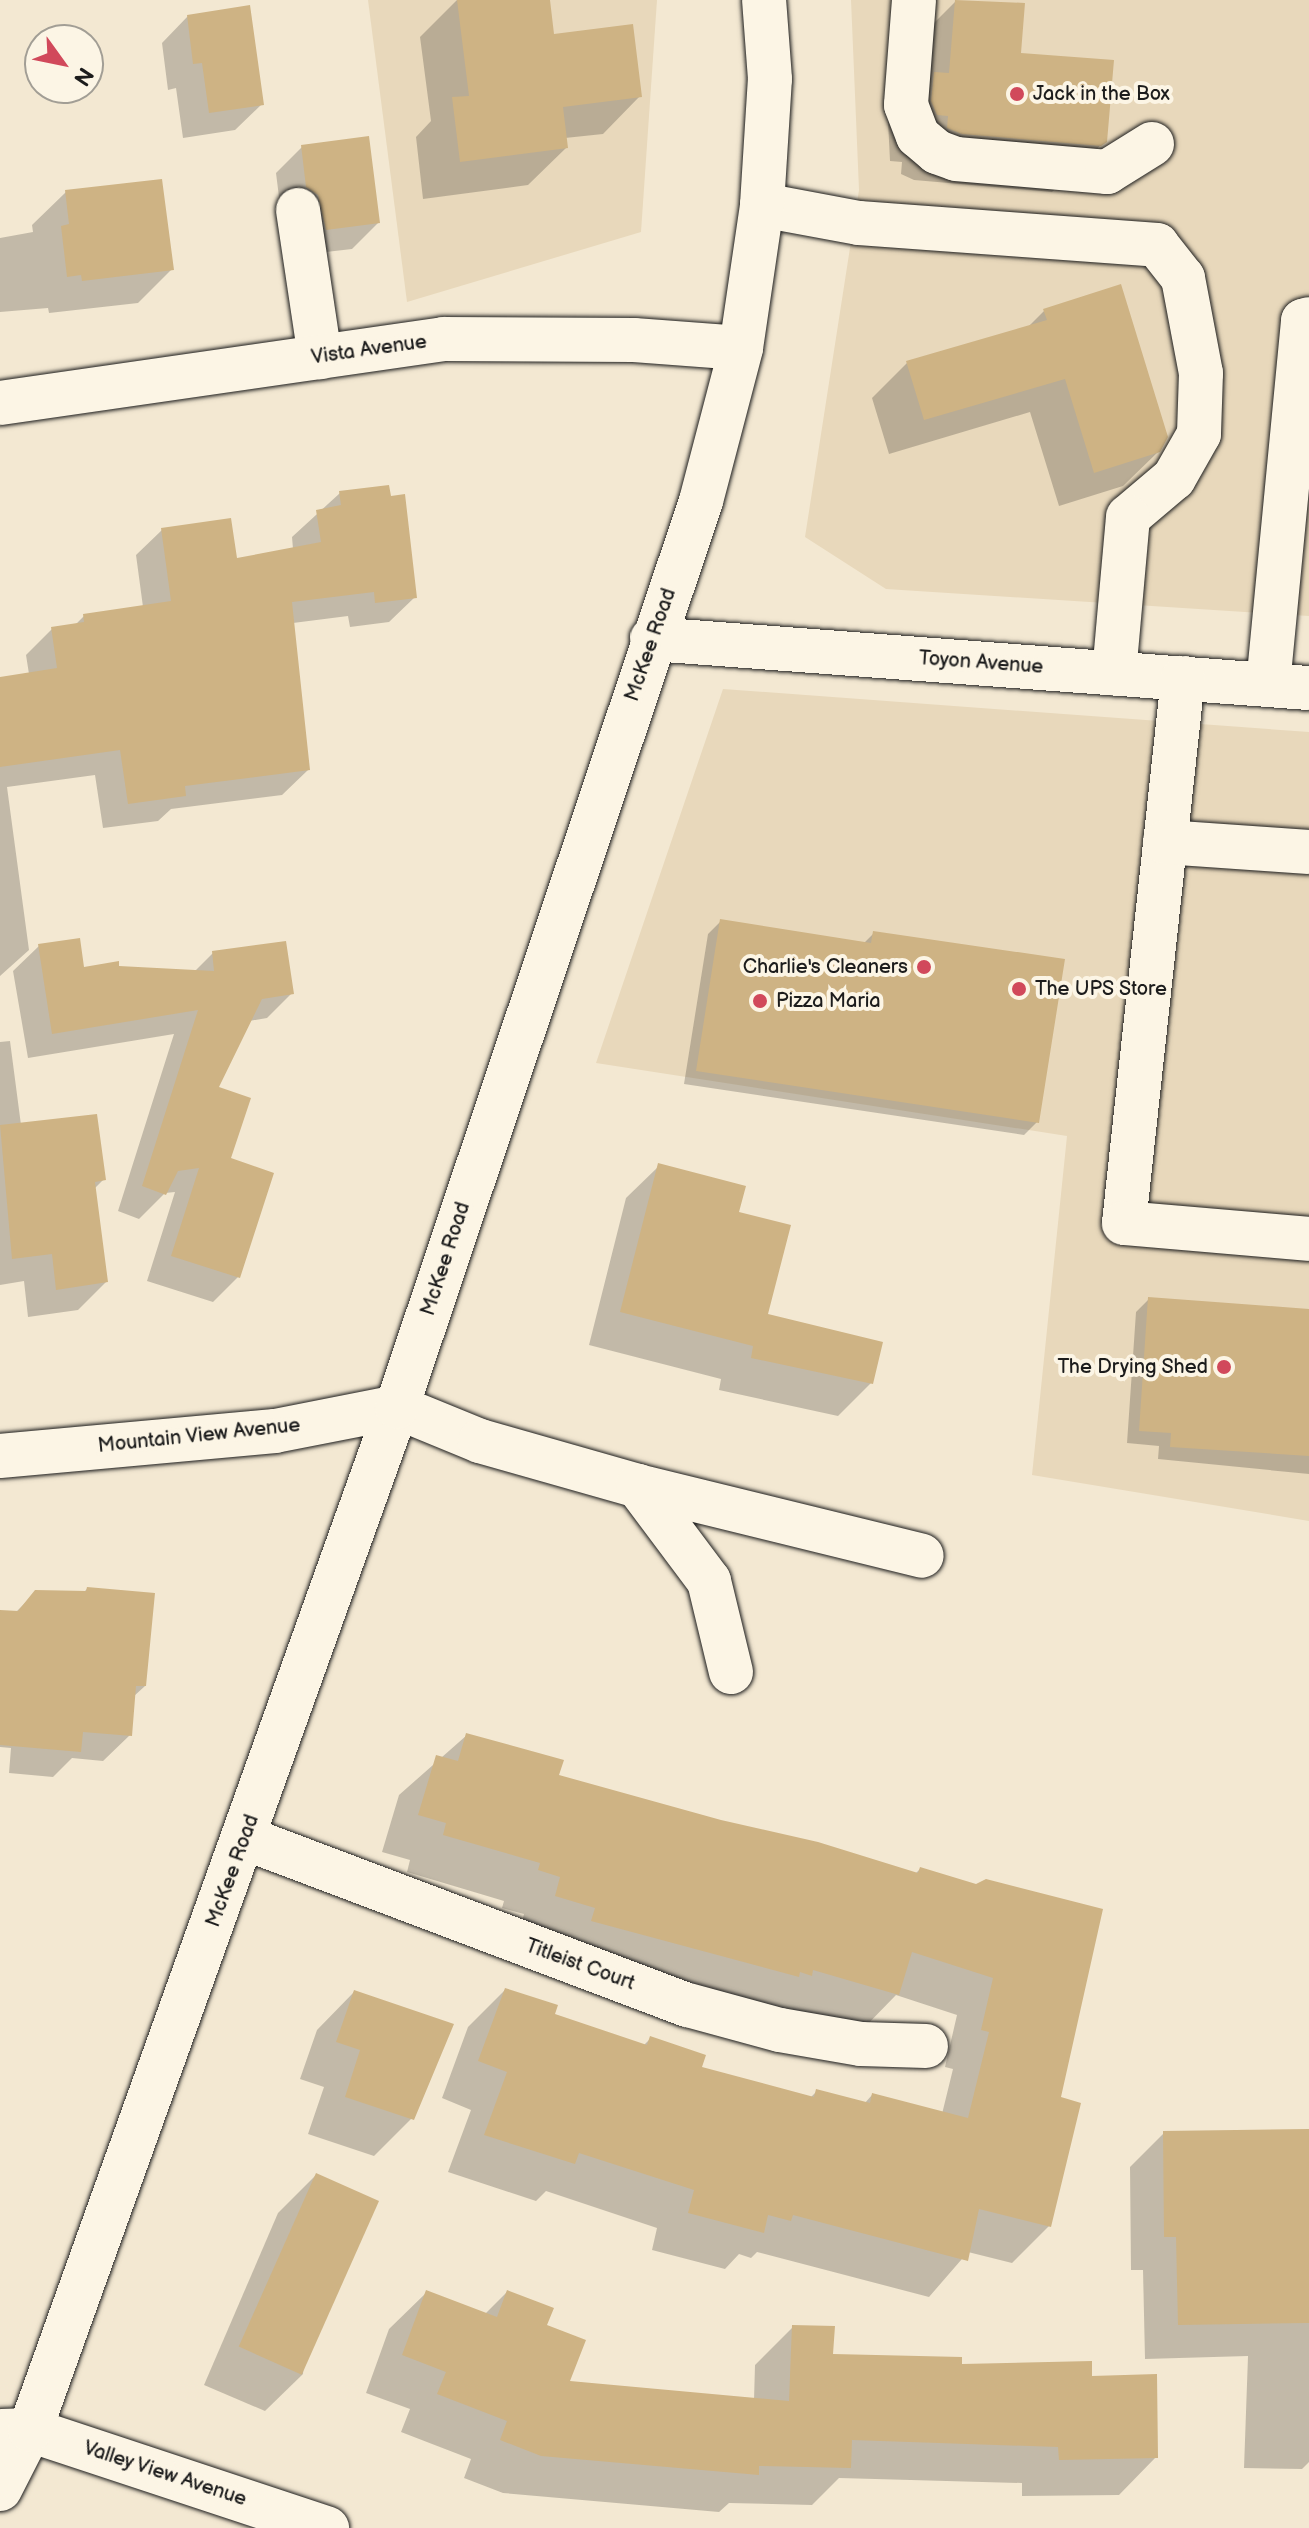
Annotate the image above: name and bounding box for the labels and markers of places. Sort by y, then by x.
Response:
place label: Jack in the Box [1033,82,1170,106]
marker: Jack in the Box [1008,85,1026,103]
place label: Charlie's Cleaners [743,955,908,979]
marker: Charlie's Cleaners [915,958,933,976]
place label: The UPS Store [1035,977,1167,1001]
marker: The UPS Store [1010,980,1028,998]
place label: Pizza Maria [776,989,881,1013]
marker: Pizza Maria [751,992,769,1010]
place label: The Drying Shed [1057,1355,1208,1379]
marker: The Drying Shed [1215,1358,1233,1376]

